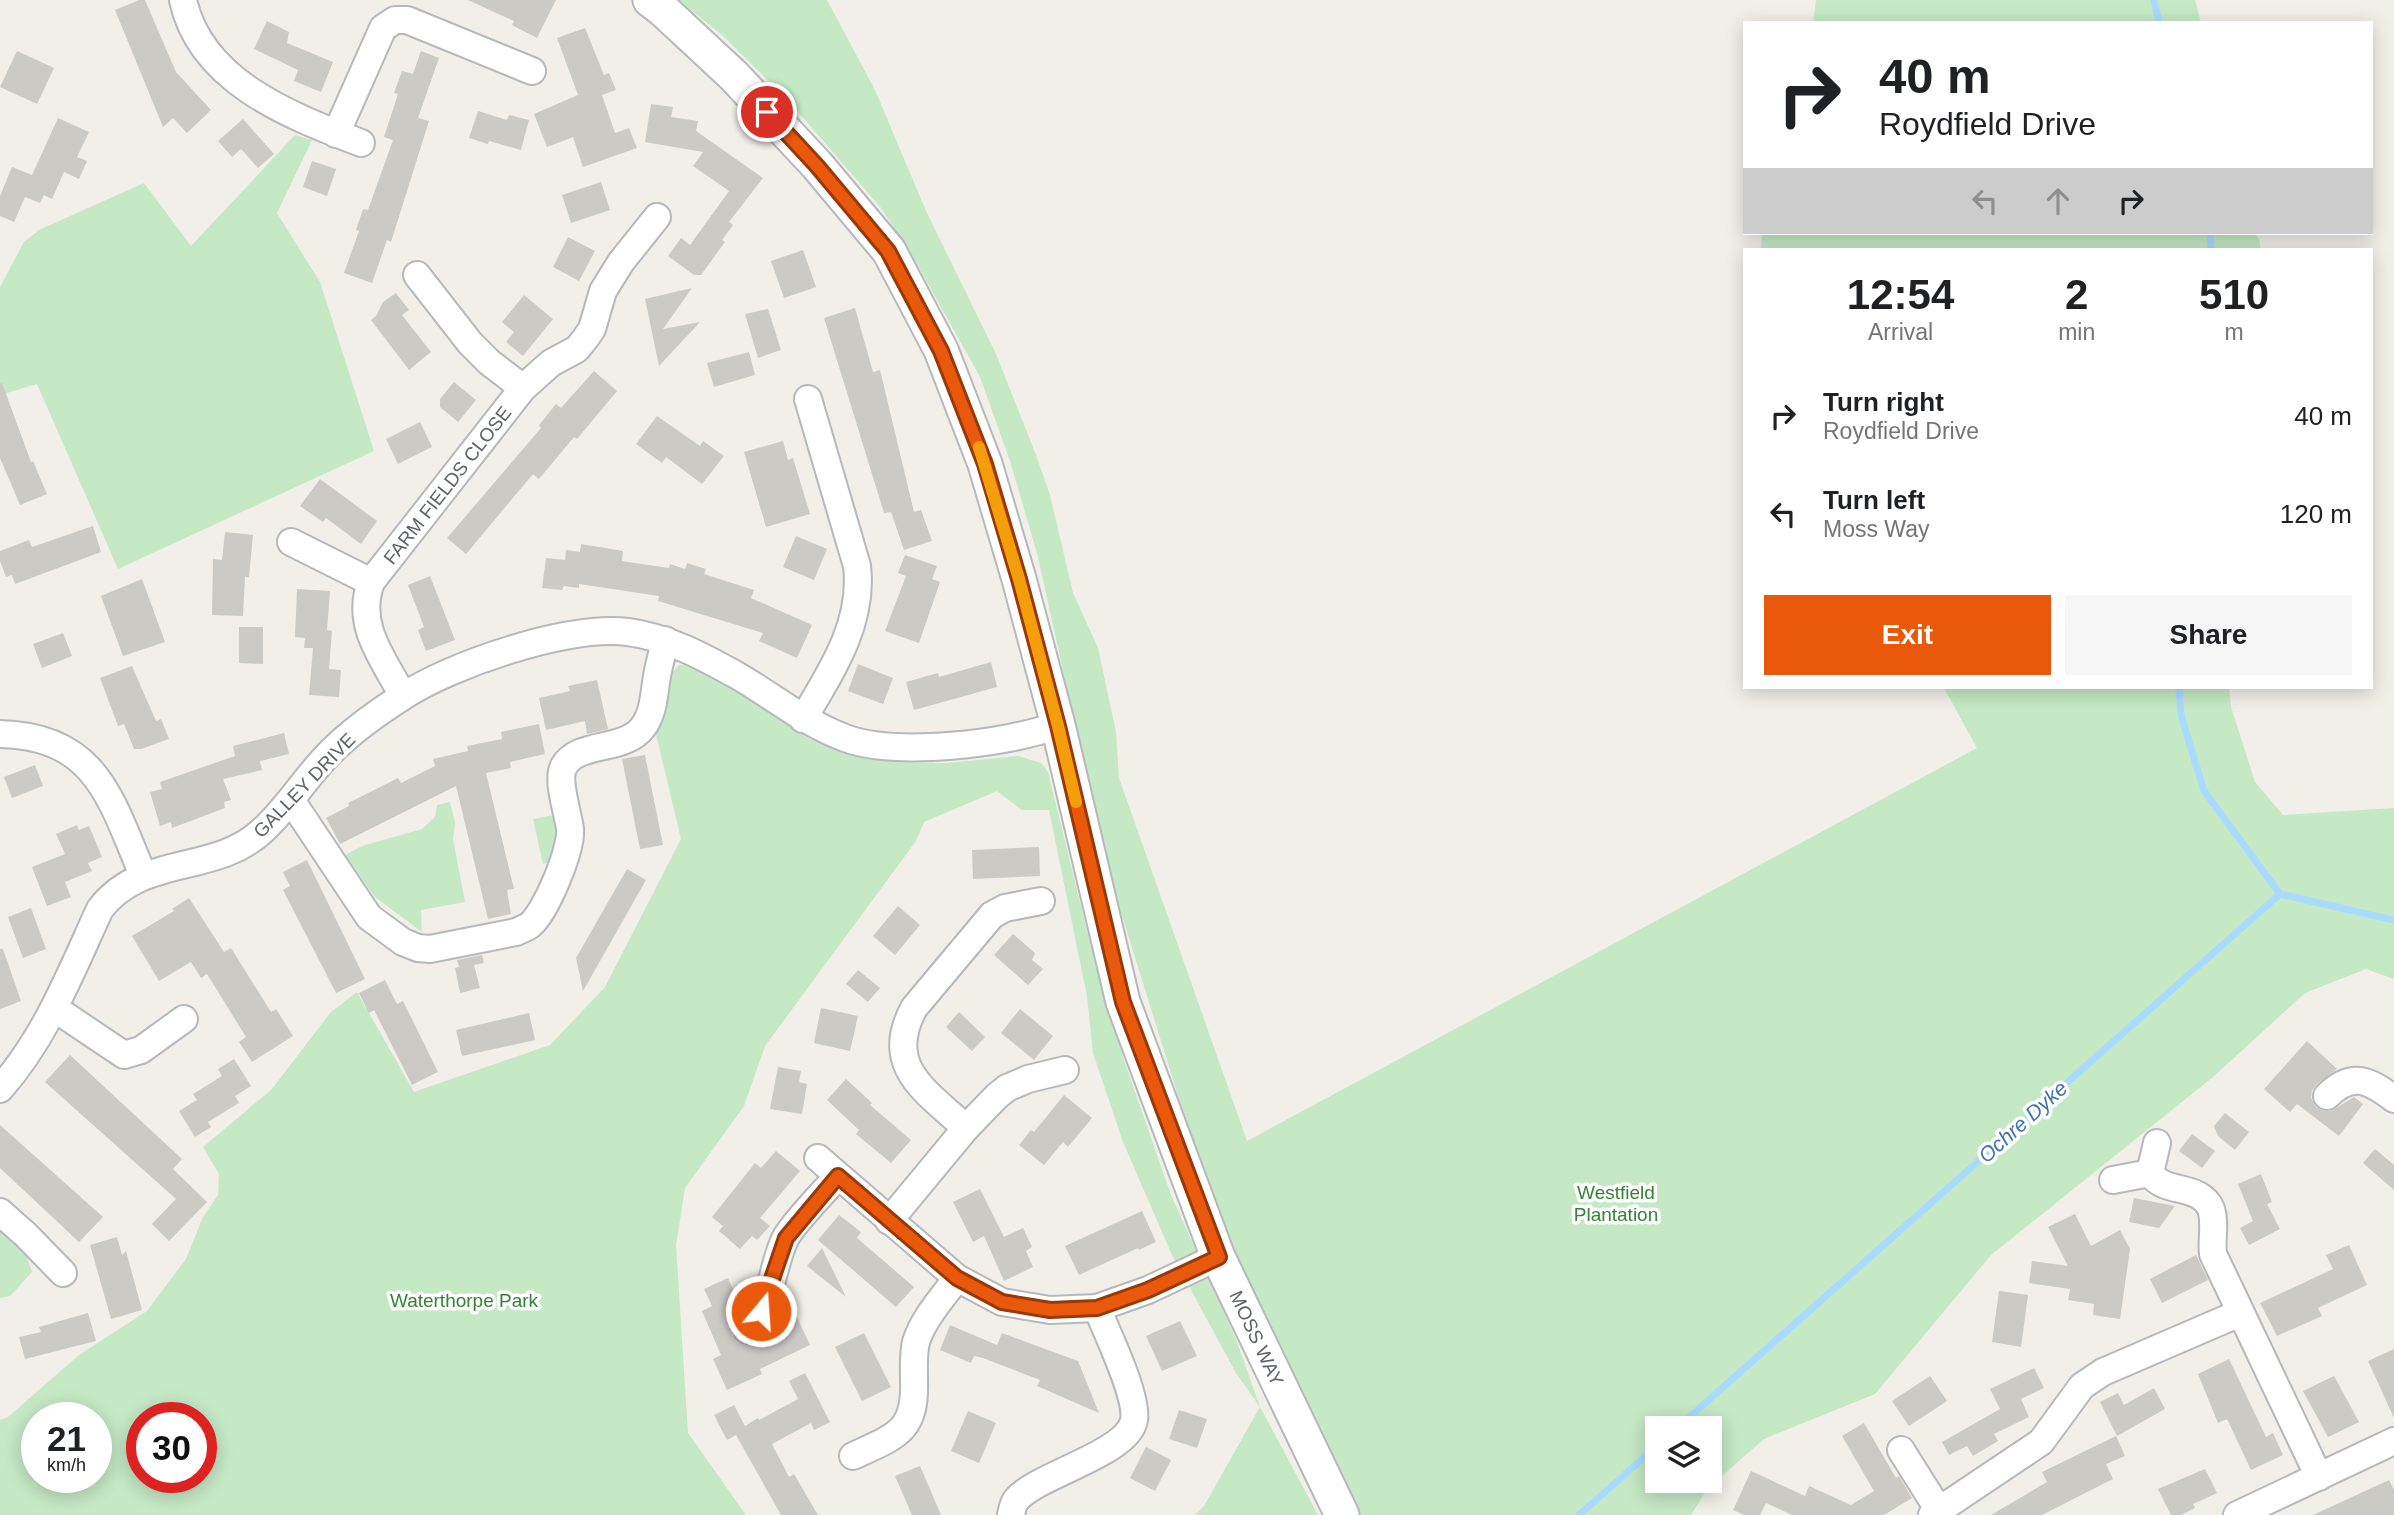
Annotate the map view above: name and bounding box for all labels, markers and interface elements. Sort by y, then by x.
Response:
icon: right [1764,49,1855,140]
text: 40 m [1879,49,1991,103]
pin [737,82,797,142]
icon: arrive [748,93,786,131]
text: Roydfield Drive [1879,106,2096,142]
icon: left [1966,182,2004,220]
icon: ahead [2039,182,2077,220]
icon: right [2112,182,2150,220]
text: 12:54 [1847,271,1954,318]
text: 2 [2065,271,2088,318]
text: 510 [2199,271,2269,318]
text: Arrival [1868,319,1933,345]
text: min [2058,319,2095,345]
text: m [2225,319,2244,345]
text: Turn right [1823,387,1944,417]
icon: right [1764,397,1802,435]
text: 40 m [2294,401,2352,431]
street label: FARM FIELDS CLOSE [379,402,515,568]
text: Roydfield Drive [1823,418,1979,444]
text: Turn left [1823,485,1925,515]
icon: left [1764,495,1802,533]
text: 120 m [2280,499,2352,529]
text: Moss Way [1823,516,1930,542]
button: Exit [1764,595,2051,675]
button: Share [2065,595,2352,675]
street label: GALLEY DRIVE [249,729,359,842]
water label: Ochre Dyke [1974,1076,2072,1167]
park label: Westfield Plantation [1574,1182,1658,1225]
position arrow [724,1274,798,1348]
street label: MOSS WAY [1225,1287,1288,1389]
park label: Waterthorpe Park [390,1290,539,1311]
speed limit sign: 30 [126,1402,217,1493]
map controls [1645,1416,1722,1493]
button: layers [1645,1416,1722,1493]
text: 21 [47,1419,86,1458]
text: km/h [47,1455,86,1475]

